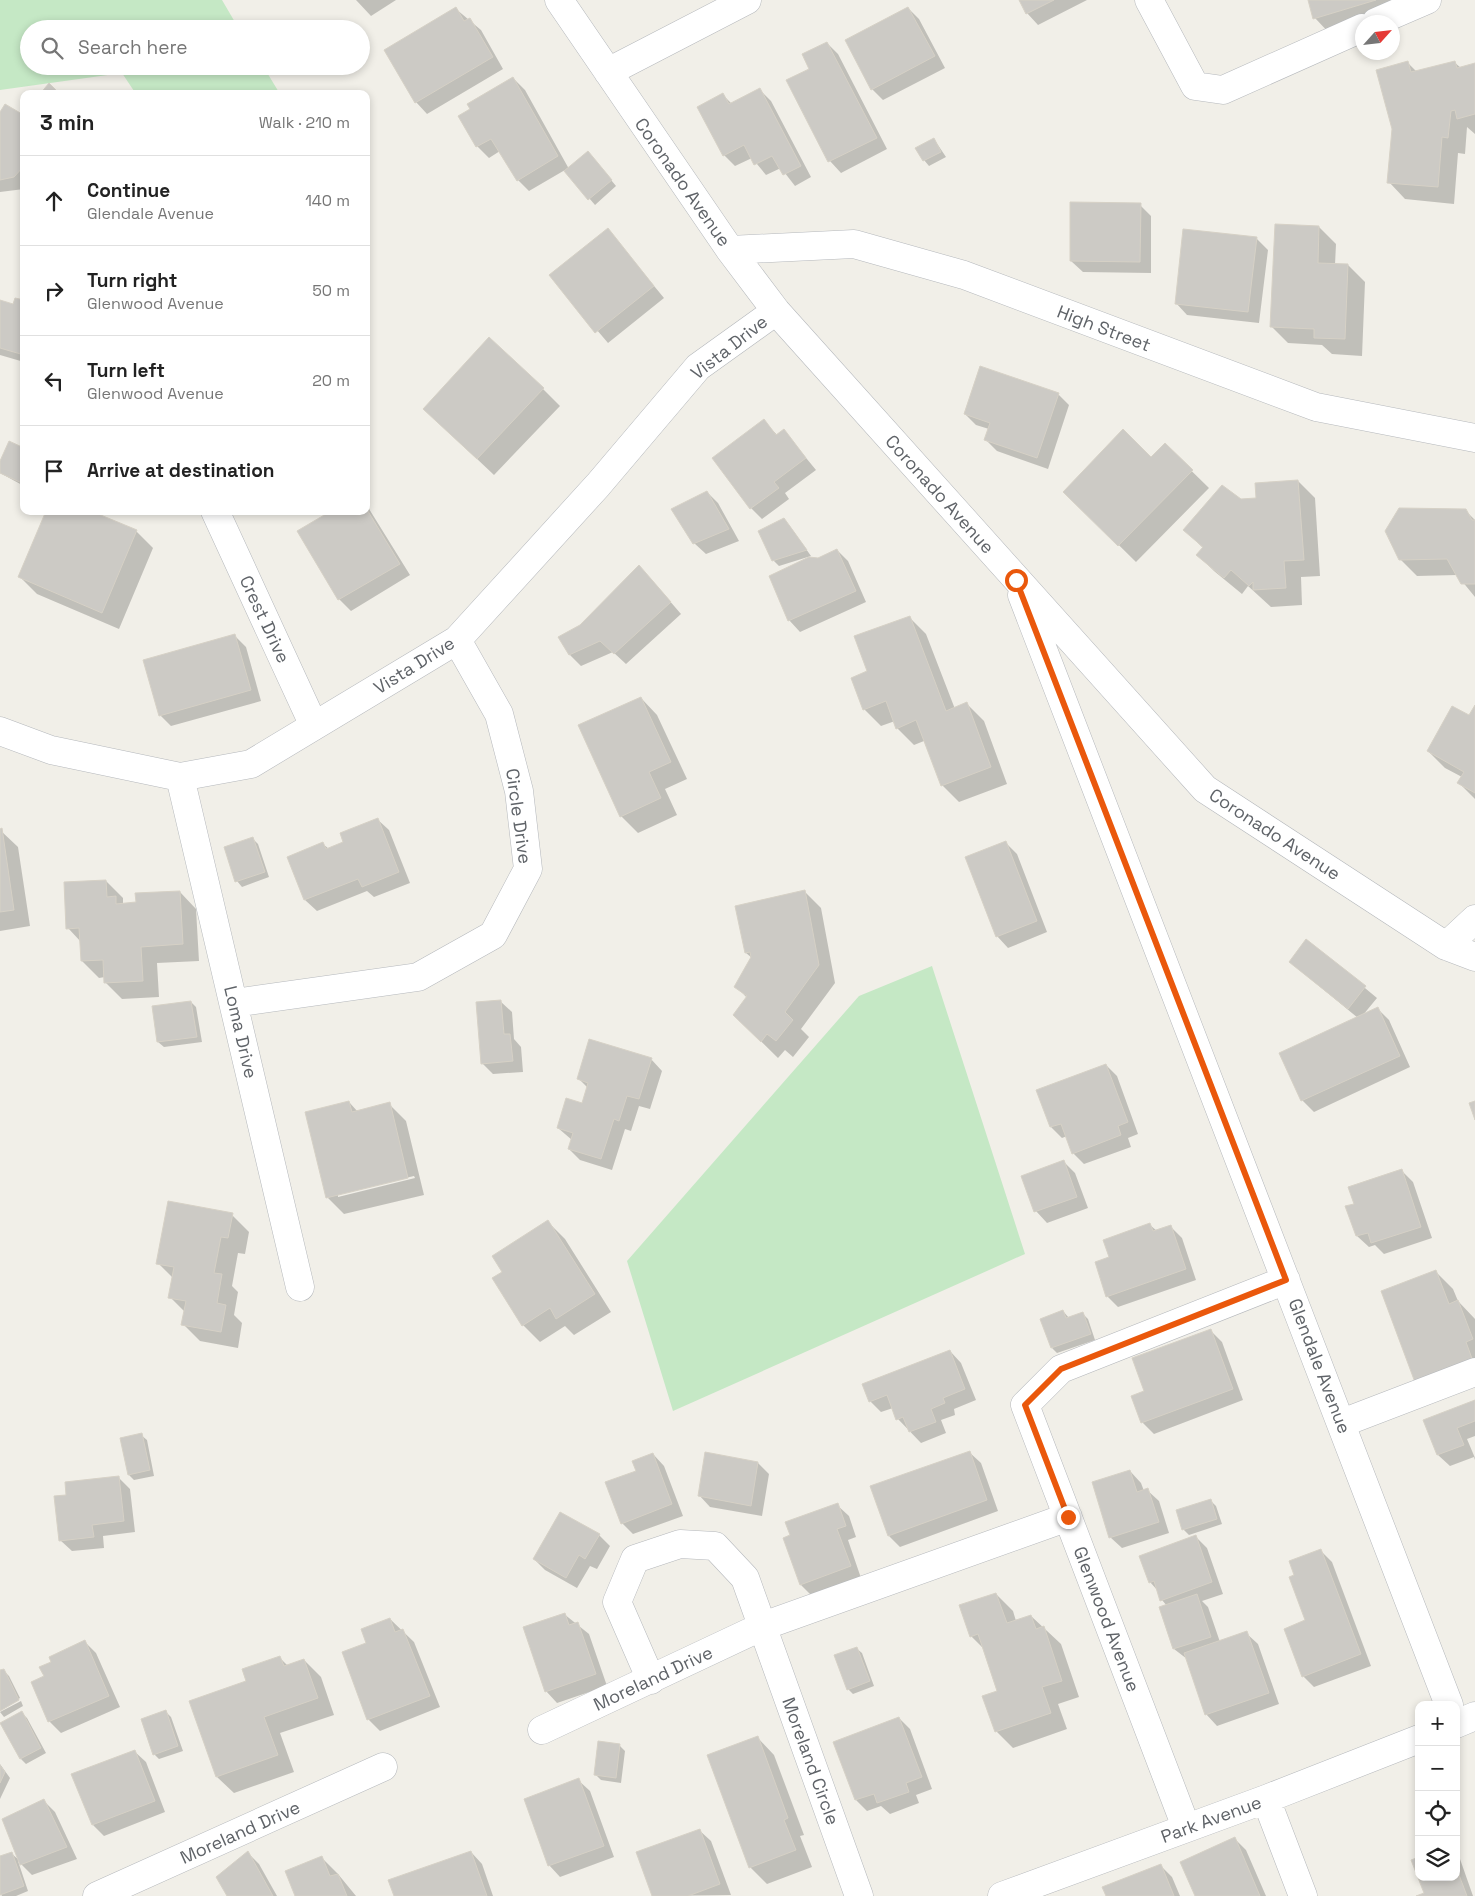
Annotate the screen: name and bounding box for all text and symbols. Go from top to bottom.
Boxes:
north arrow [1355,15,1400,60]
search box [20,20,370,75]
icon: search [38,34,66,62]
text: Search here [78,35,188,60]
text: 3 min [40,109,95,136]
text: Walk · 210 m [259,112,350,133]
street label: Coronado Avenue [630,113,736,251]
text: Continue [87,178,170,203]
icon: ahead [40,187,68,215]
text: 140 m [305,190,350,211]
text: Glendale Avenue [87,203,214,224]
text: Turn right [87,268,177,293]
icon: right [40,277,68,305]
text: 50 m [312,280,350,301]
text: Glenwood Avenue [87,293,224,314]
street label: High Street [1054,300,1154,356]
street label: Vista Drive [686,310,772,384]
text: Turn left [87,358,165,383]
icon: left [40,367,68,395]
text: 20 m [312,370,350,391]
text: Glenwood Avenue [87,383,224,404]
street label: Coronado Avenue [881,430,999,558]
icon: arrive [40,457,68,485]
text: Arrive at destination [87,458,275,483]
route start [1005,569,1028,592]
street label: Crest Drive [235,572,295,666]
street label: Vista Drive [369,631,459,699]
street label: Circle Drive [501,767,537,865]
street label: Coronado Avenue [1205,783,1345,885]
street label: Loma Drive [219,983,263,1081]
street label: Glendale Avenue [1284,1295,1356,1437]
route end [1057,1506,1080,1529]
street label: Glenwood Avenue [1069,1543,1145,1695]
street label: Moreland Drive [590,1640,716,1716]
street label: Moreland Circle [777,1694,845,1828]
map controls [1415,1701,1460,1881]
button: + [1415,1701,1460,1746]
button: − [1415,1746,1460,1791]
street label: Park Avenue [1158,1790,1264,1848]
button: locate [1415,1791,1460,1836]
street label: Moreland Drive [176,1795,304,1869]
button: layers [1415,1836,1460,1881]

